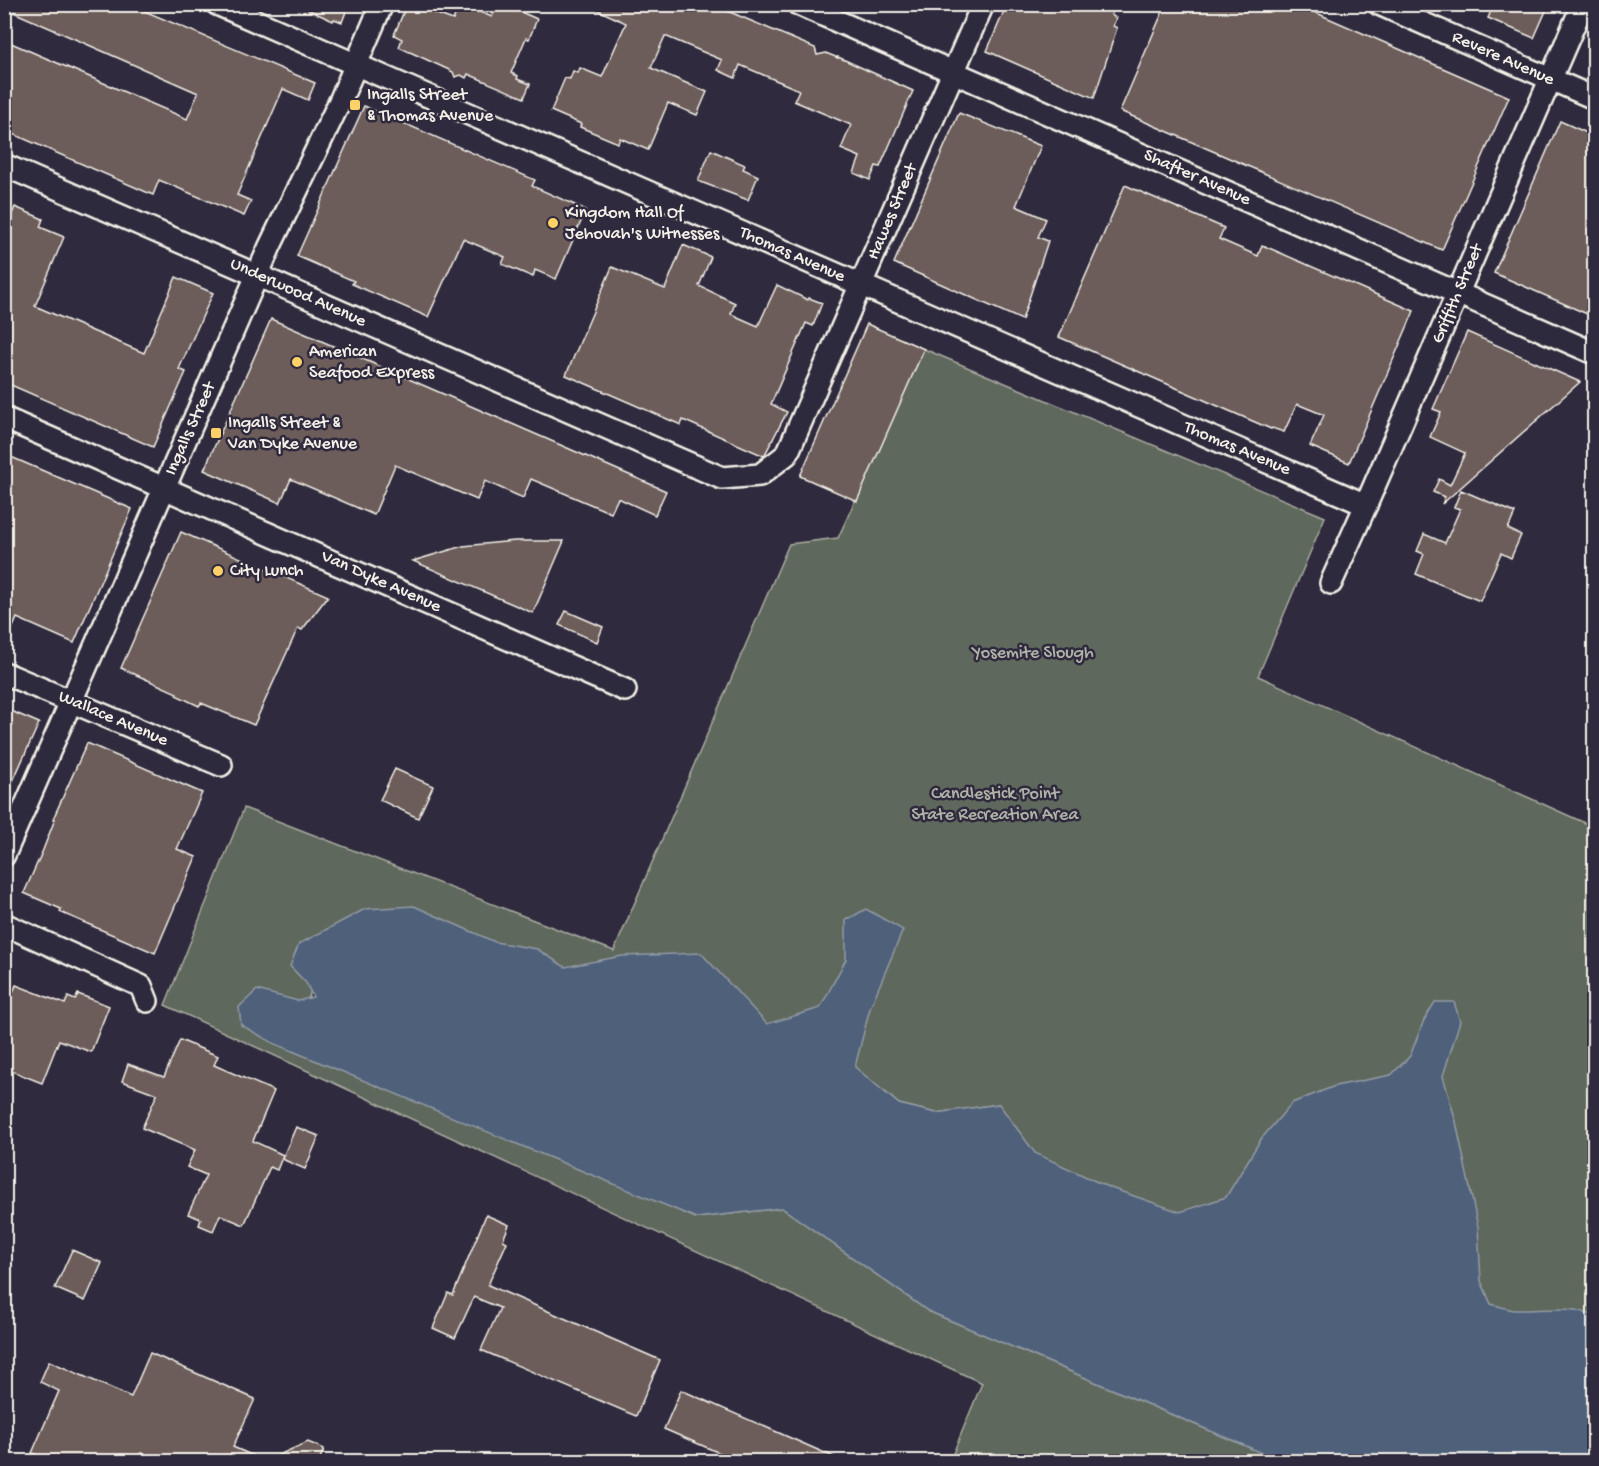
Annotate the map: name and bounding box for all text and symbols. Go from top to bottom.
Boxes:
street label: Revere Avenue [1448,27,1558,91]
place label: Ingalls Street & Thomas Avenue [367,85,494,127]
marker: Ingalls Street & Thomas Avenue [348,98,362,112]
street label: Shafter Avenue [1140,145,1254,211]
street label: Hawes Street [863,159,923,263]
place label: Kingdom Hall Of Jehovah's Witnesses [565,203,721,245]
marker: Kingdom Hall Of Jehovah's Witnesses [546,216,560,230]
street label: Thomas Avenue [735,222,849,288]
street label: Griffith Street [1428,240,1489,347]
street label: Underwood Avenue [227,254,370,333]
place label: American Seafood Express [309,342,435,384]
marker: American Seafood Express [290,355,304,369]
street label: Ingalls Street [161,378,222,479]
place label: Ingalls Street & Van Dyke Avenue [227,413,358,455]
street label: Thomas Avenue [1180,417,1294,481]
marker: Ingalls Street & Van Dyke Avenue [209,426,223,440]
street label: Van Dyke Avenue [317,546,445,618]
place label: City Lunch [230,561,304,582]
marker: City Lunch [211,564,225,578]
park label: Yosemite Slough [970,643,1094,664]
street label: Wallace Avenue [55,686,172,752]
park label: Candlestick Point State Recreation Area [912,784,1079,826]

